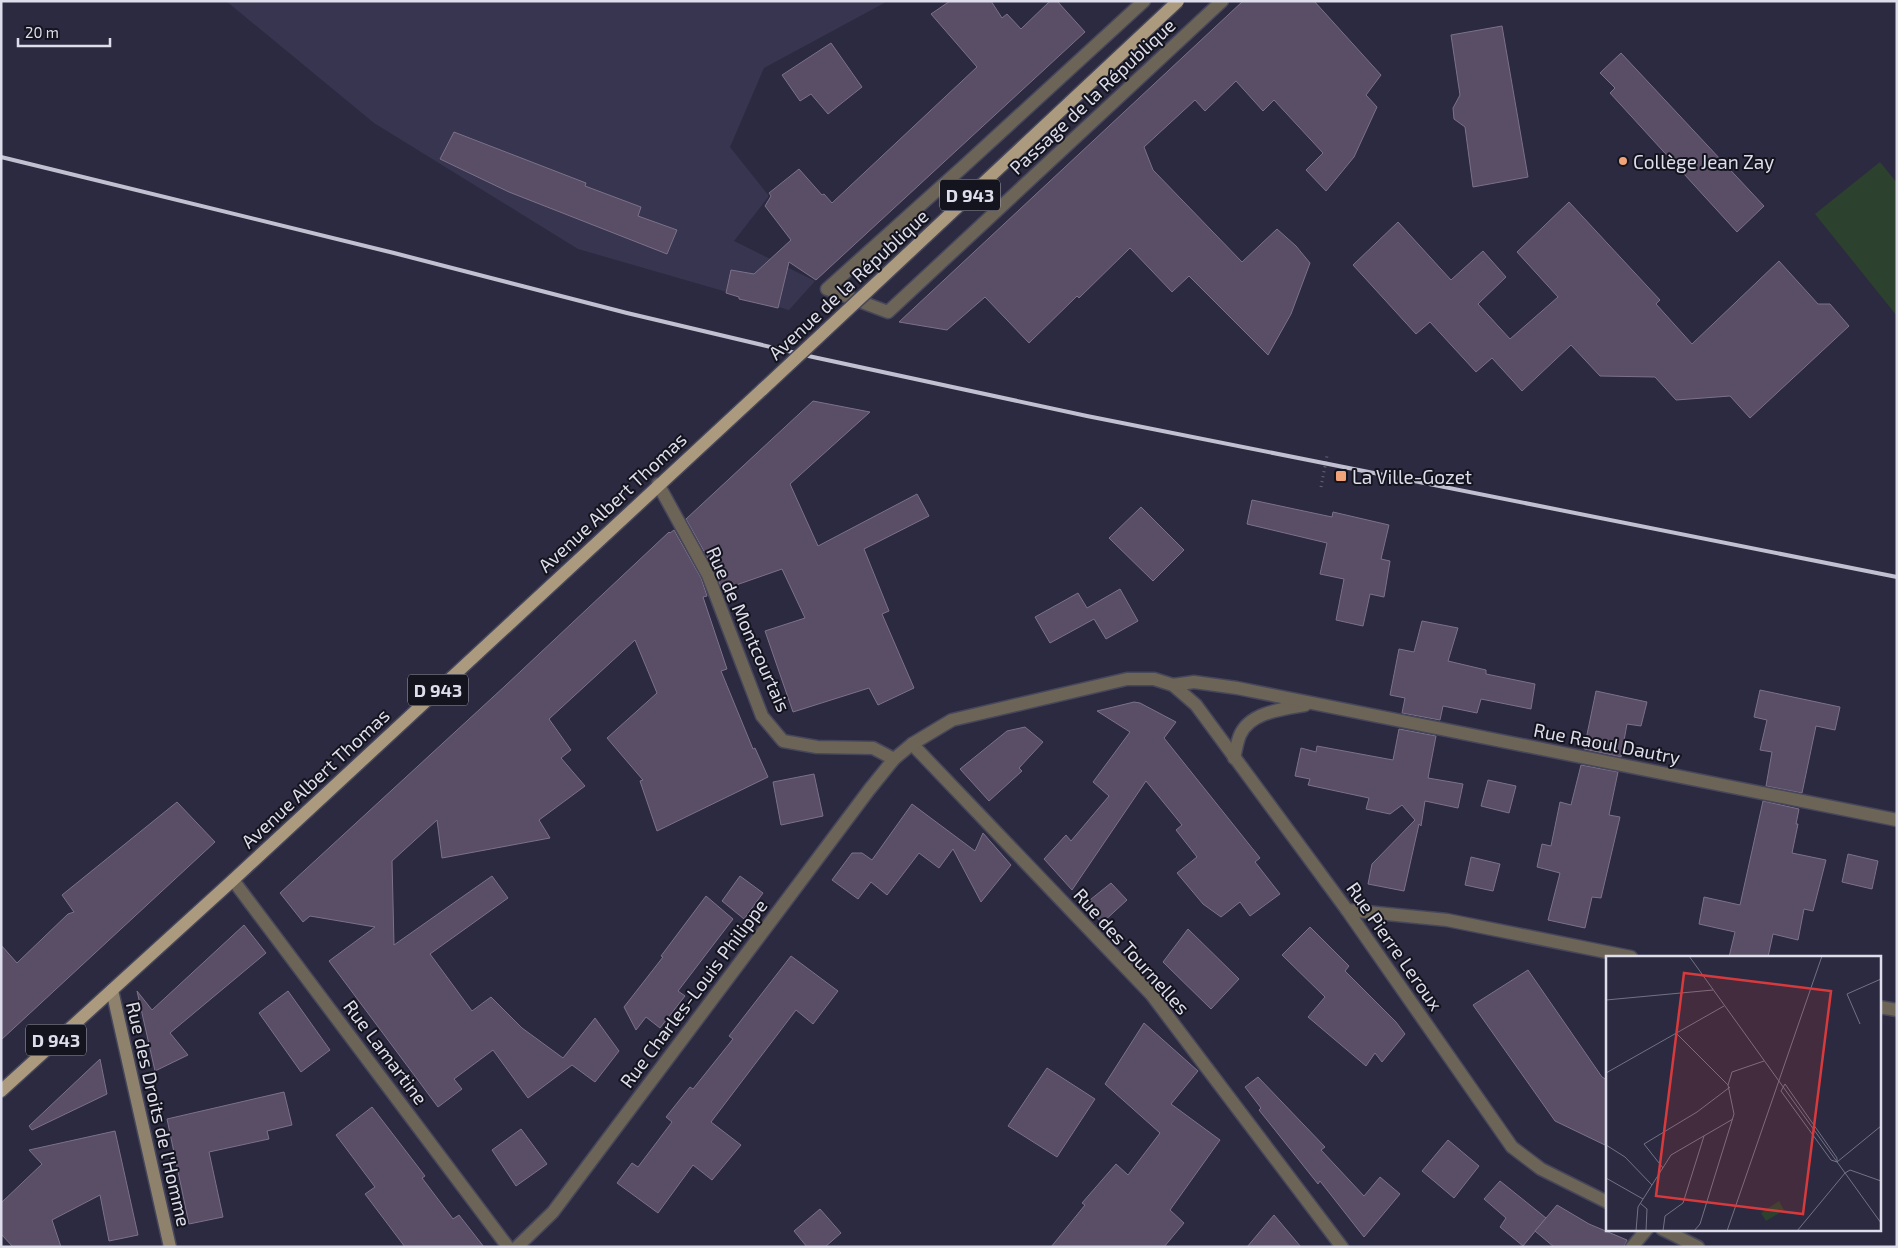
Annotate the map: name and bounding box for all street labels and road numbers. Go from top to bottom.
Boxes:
street label: Passage de la République [1004,13,1180,179]
road number: D 943 [940,180,1000,210]
street label: Avenue de la République [763,204,933,364]
street label: Avenue Albert Thomas [533,427,691,577]
street label: Rue de Montcourtais [702,543,796,715]
road number: D 943 [408,674,468,706]
street label: Avenue Albert Thomas [236,703,394,853]
street label: Rue Raoul Dautry [1532,717,1682,769]
street label: Rue Pierre Leroux [1342,877,1448,1015]
street label: Rue des Tournelles [1069,883,1195,1019]
street label: Rue Charles-Louis Philippe [614,894,772,1092]
street label: Rue Lamartine [339,995,433,1109]
street label: Rue des Droits de l'Homme [122,999,196,1229]
road number: D 943 [26,1024,86,1056]

